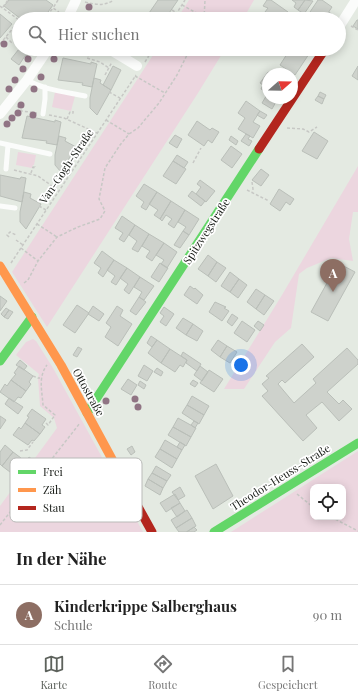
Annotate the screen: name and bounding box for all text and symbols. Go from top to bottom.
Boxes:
search box [12,12,346,56]
icon: search [26,23,48,45]
text: Hier suchen [58,24,140,44]
north arrow [262,68,298,104]
street label: Van-Gogh-Straße [35,125,97,207]
street label: Spitzwegstraße [179,195,233,267]
pin: A [320,259,346,292]
your location [231,355,251,375]
street label: Ottostraße [70,365,109,419]
street label: Theodor-Heuss-Straße [227,440,333,514]
legend [10,458,142,522]
text: Frei [43,464,63,479]
text: Zäh [43,482,62,497]
map controls [310,484,346,520]
button: locate [310,484,346,520]
text: Stau [43,500,65,515]
text: In der Nähe [16,547,107,569]
text: Kinderkrippe Salberghaus [54,596,237,616]
text: A [25,606,33,623]
text: 90 m [313,606,342,623]
text: Schule [54,616,93,633]
tab: Karte [40,653,67,692]
tab: Route [148,653,177,692]
tab: Gespeichert [258,653,318,692]

